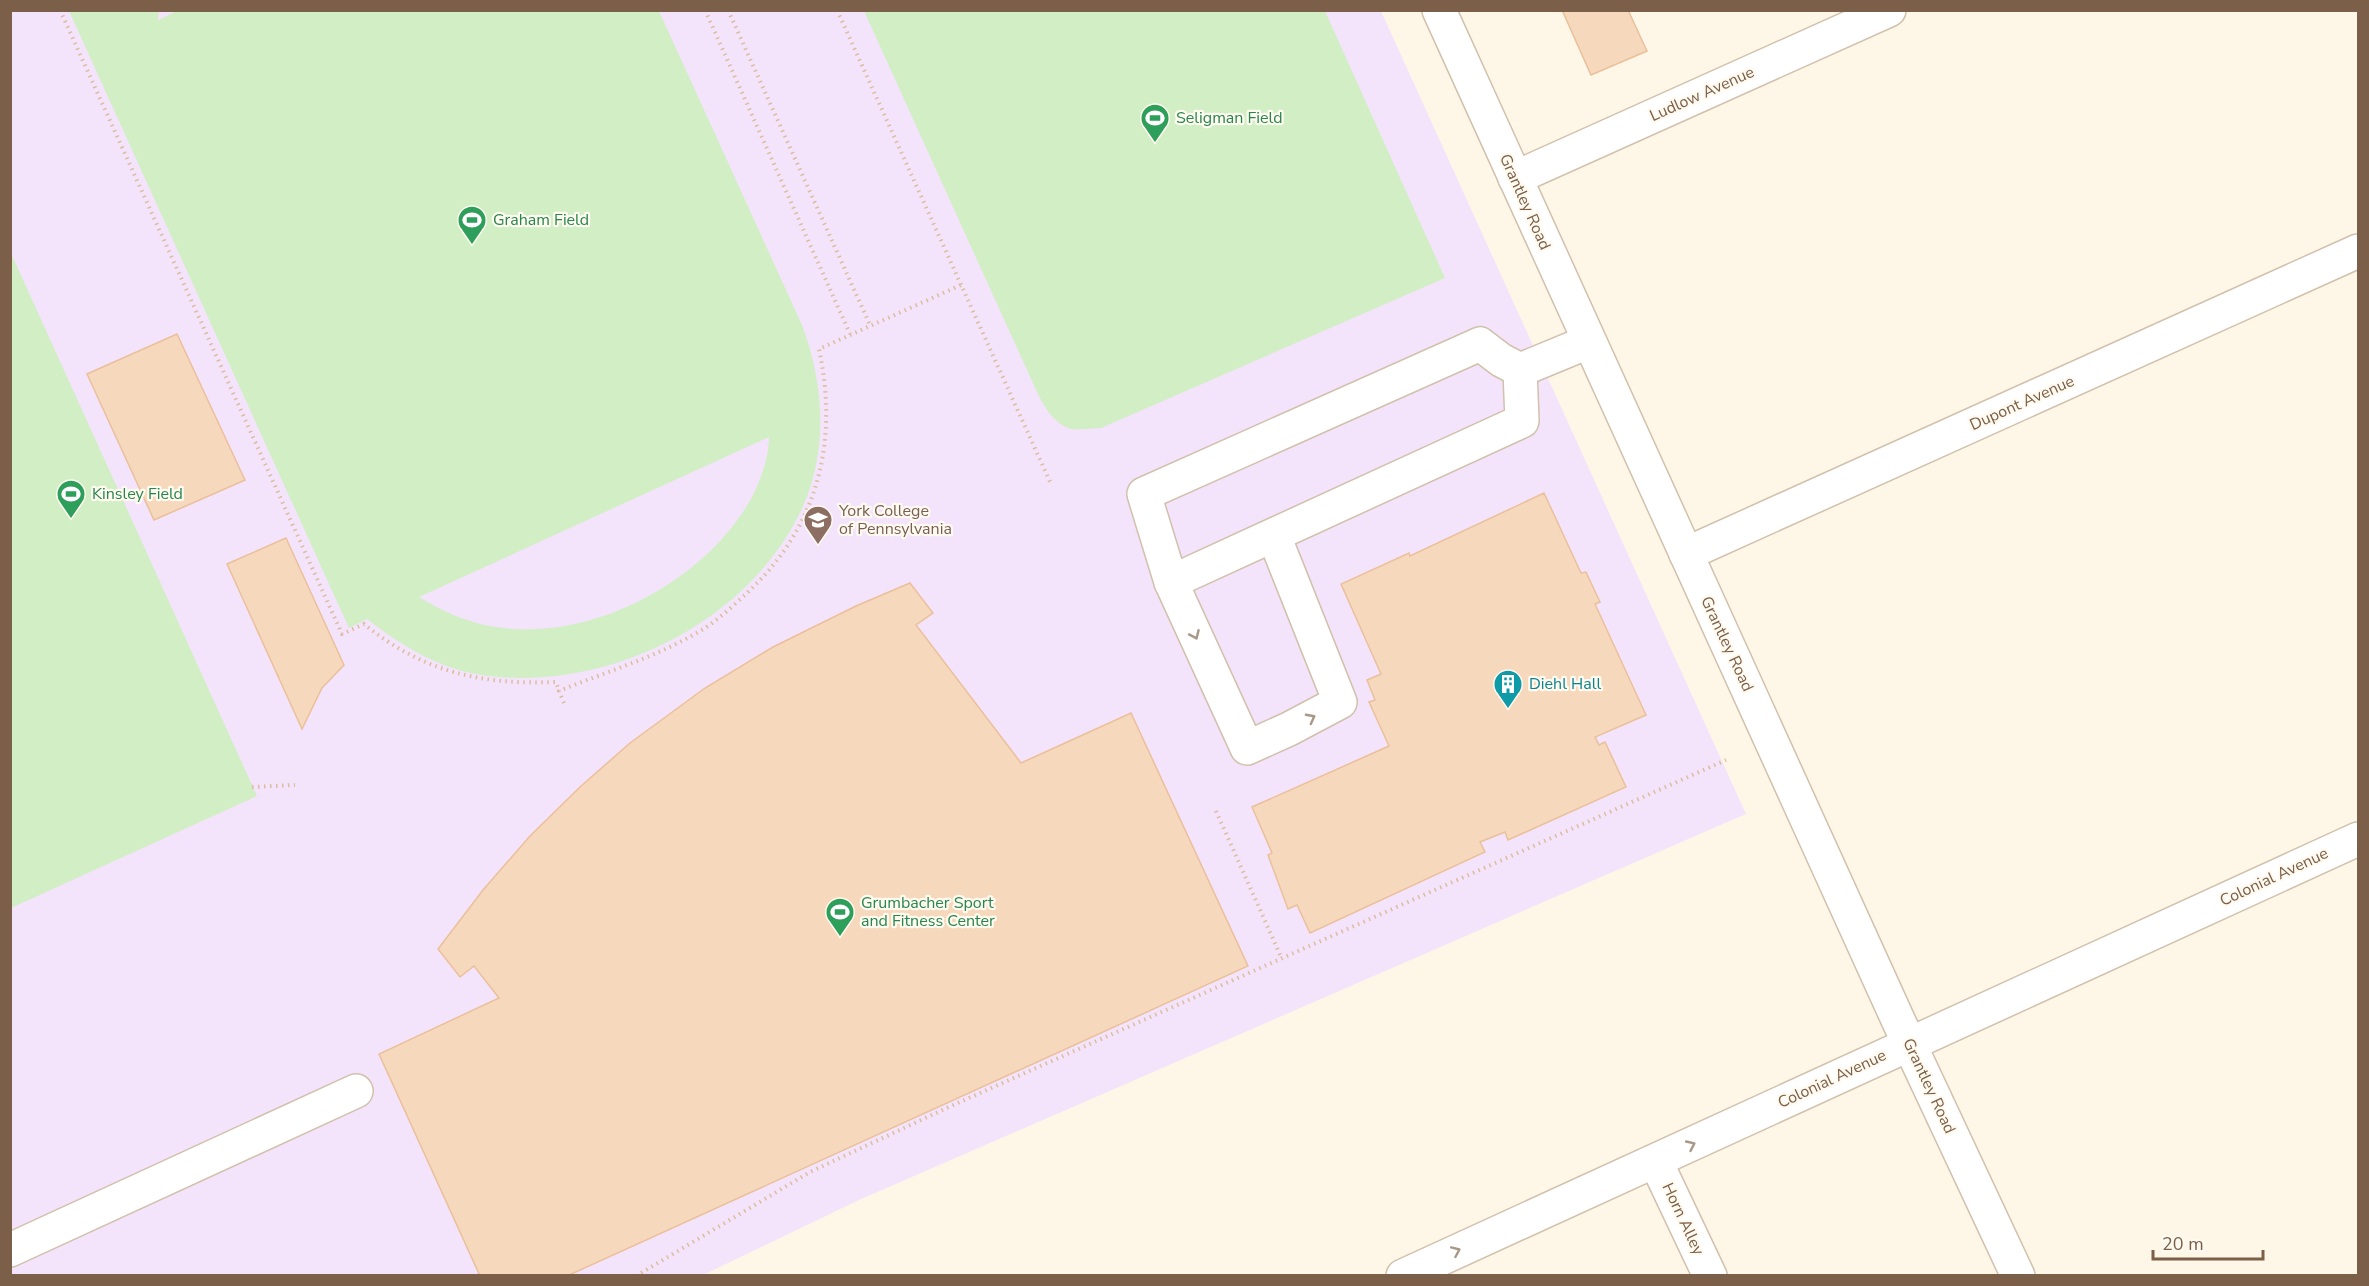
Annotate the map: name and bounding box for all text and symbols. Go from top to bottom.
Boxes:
street label: Ludlow Avenue [1646,61,1758,127]
sports icon: Seligman Field [1139,102,1171,144]
place label: Seligman Field [1176,107,1283,129]
street label: Grantley Road [1494,150,1556,254]
sports icon: Graham Field [456,204,488,246]
place label: Graham Field [493,209,589,231]
street label: Dupont Avenue [1966,370,2078,436]
sports icon: Kinsley Field [55,478,87,520]
place label: Kinsley Field [92,483,183,505]
place label: York College of Pennsylvania [838,500,952,540]
school or university icon: York College of Pennsylvania [802,504,834,546]
street label: Grantley Road [1695,593,1759,695]
one-way arrow [1188,629,1200,640]
building icon: Diehl Hall [1492,668,1524,710]
place label: Diehl Hall [1529,673,1601,695]
one-way arrow [1304,714,1315,725]
street label: Colonial Avenue [2216,842,2332,912]
place label: Grumbacher Sport and Fitness Center [861,892,995,932]
sports icon: Grumbacher Sport and Fitness Center [824,896,856,938]
street label: Grantley Road [1897,1035,1961,1137]
street label: Colonial Avenue [1774,1044,1890,1114]
one-way arrow [1685,1140,1696,1152]
street label: Horn Alley [1657,1179,1710,1260]
scale bar [2153,1223,2262,1261]
text: 20 m [2162,1232,2204,1256]
one-way arrow [1450,1247,1461,1259]

